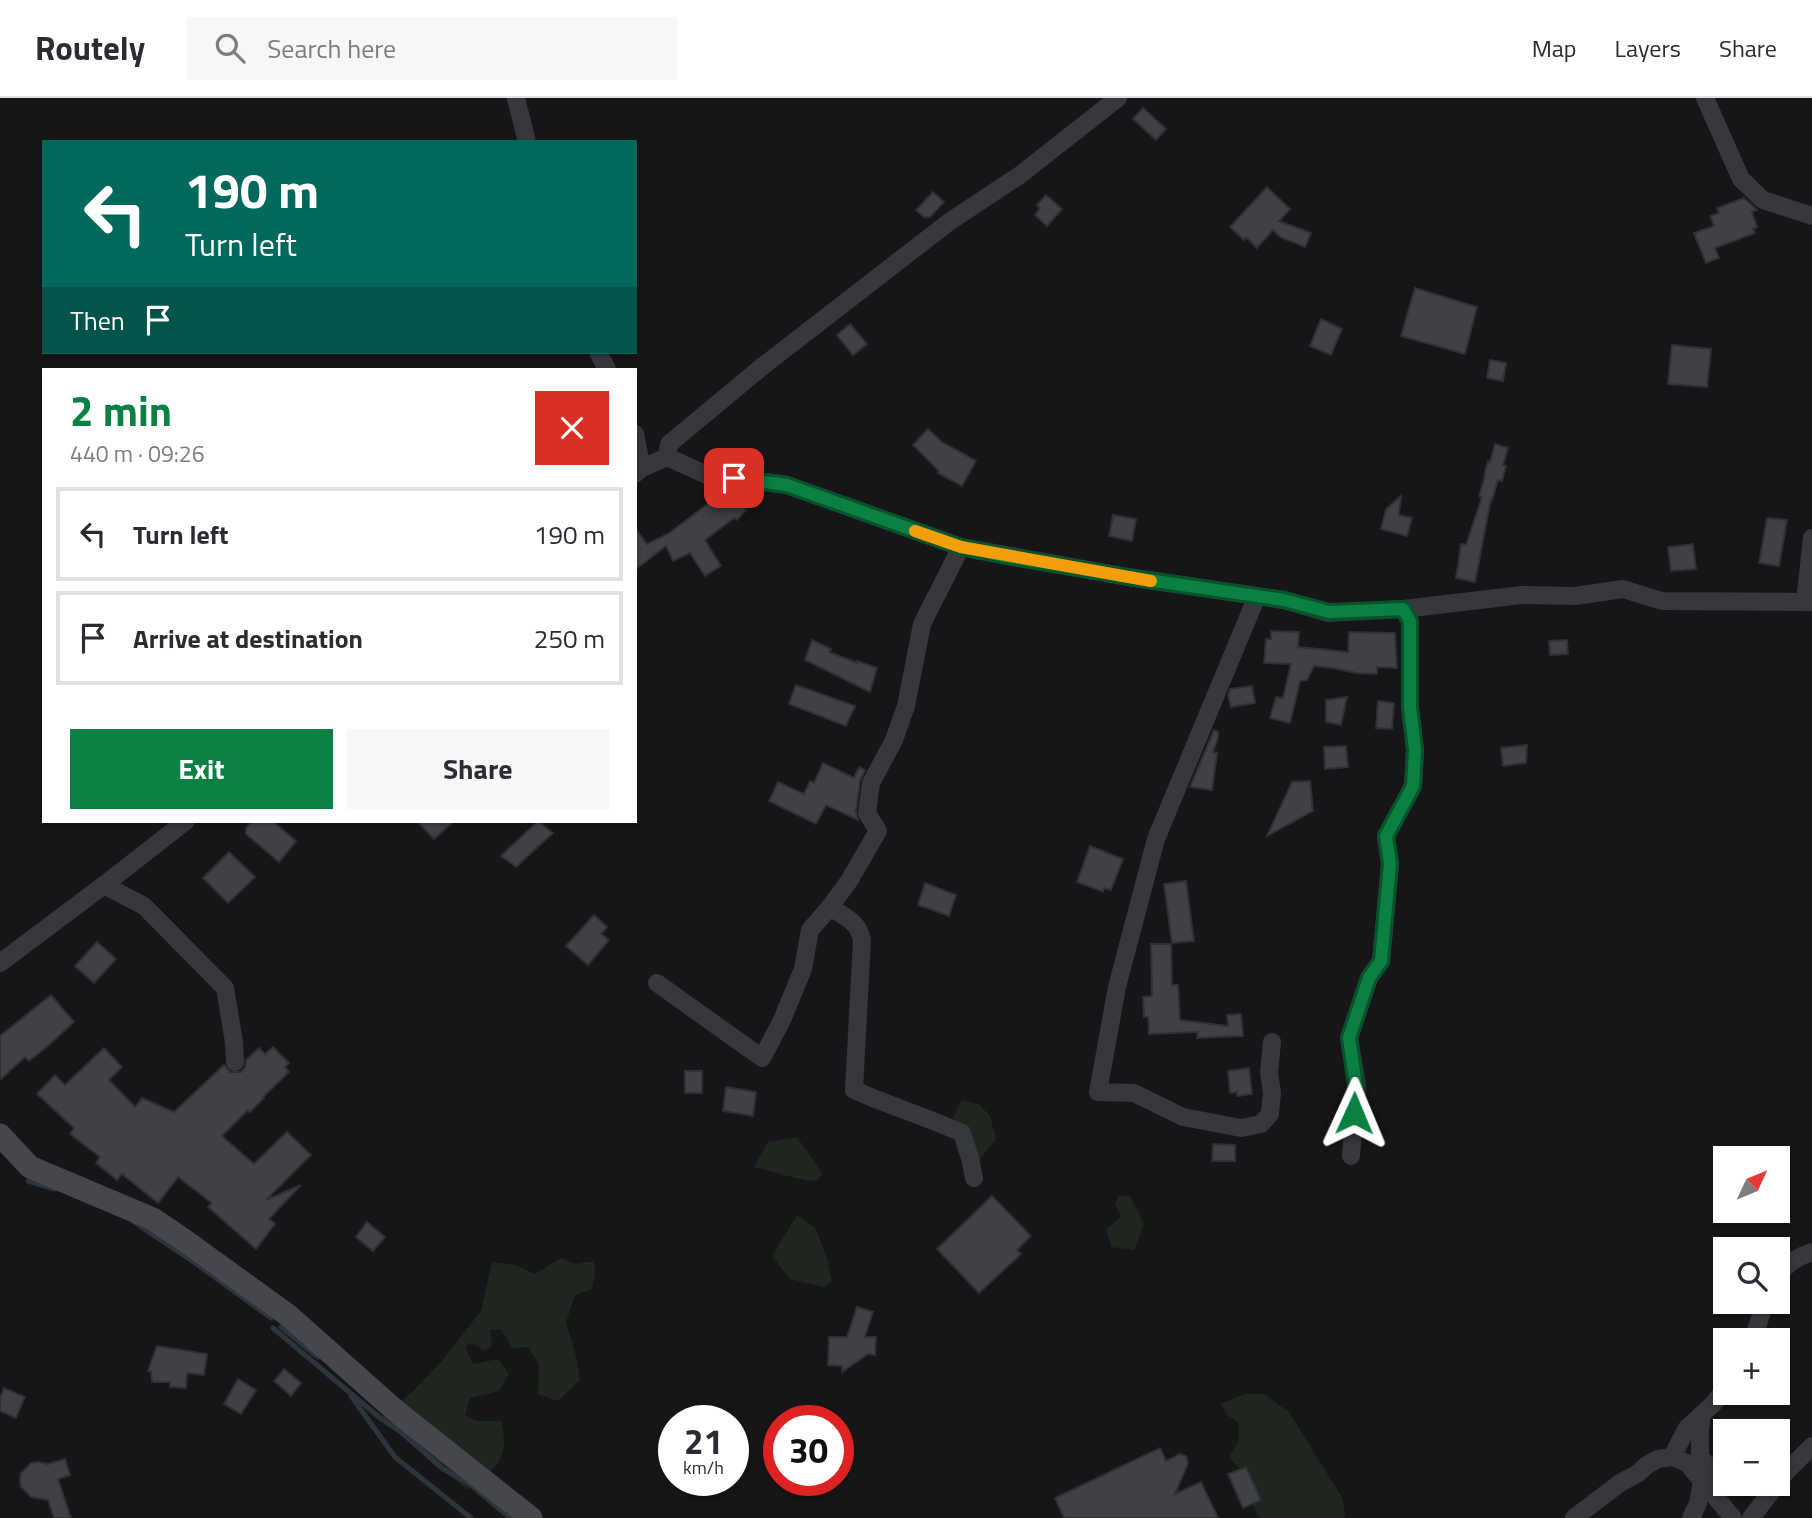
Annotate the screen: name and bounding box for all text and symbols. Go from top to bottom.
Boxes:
search box [187,17,677,80]
text: Routely [35,23,145,73]
icon: search [211,29,249,67]
text: Search here [267,29,396,68]
text: Map [1532,30,1577,66]
text: Layers [1615,30,1681,66]
text: Share [1719,30,1777,66]
text: 190 m [185,152,319,227]
icon: left [70,168,161,259]
text: Turn left [185,220,297,268]
text: Then [70,301,125,340]
icon: arrive [139,301,177,339]
text: 2 min [70,378,172,442]
button: close [535,391,609,465]
text: 440 m · 09:26 [70,436,205,471]
pin [704,448,764,508]
icon: arrive [715,459,753,497]
icon: left [74,515,112,553]
text: Turn left [133,515,228,554]
text: 190 m [534,515,605,554]
icon: arrive [74,619,112,657]
text: Arrive at destination [133,619,363,658]
text: 250 m [534,619,605,658]
button: Exit [70,729,333,809]
button: Share [347,729,609,809]
position arrow [1317,1076,1391,1150]
north arrow [1713,1146,1790,1223]
map controls [1713,1146,1790,1496]
button: search [1713,1237,1790,1314]
button: + [1713,1328,1790,1405]
speed limit sign: 30 [763,1405,854,1496]
text: 21 [684,1414,723,1468]
button: − [1713,1419,1790,1496]
text: km/h [683,1454,724,1481]

